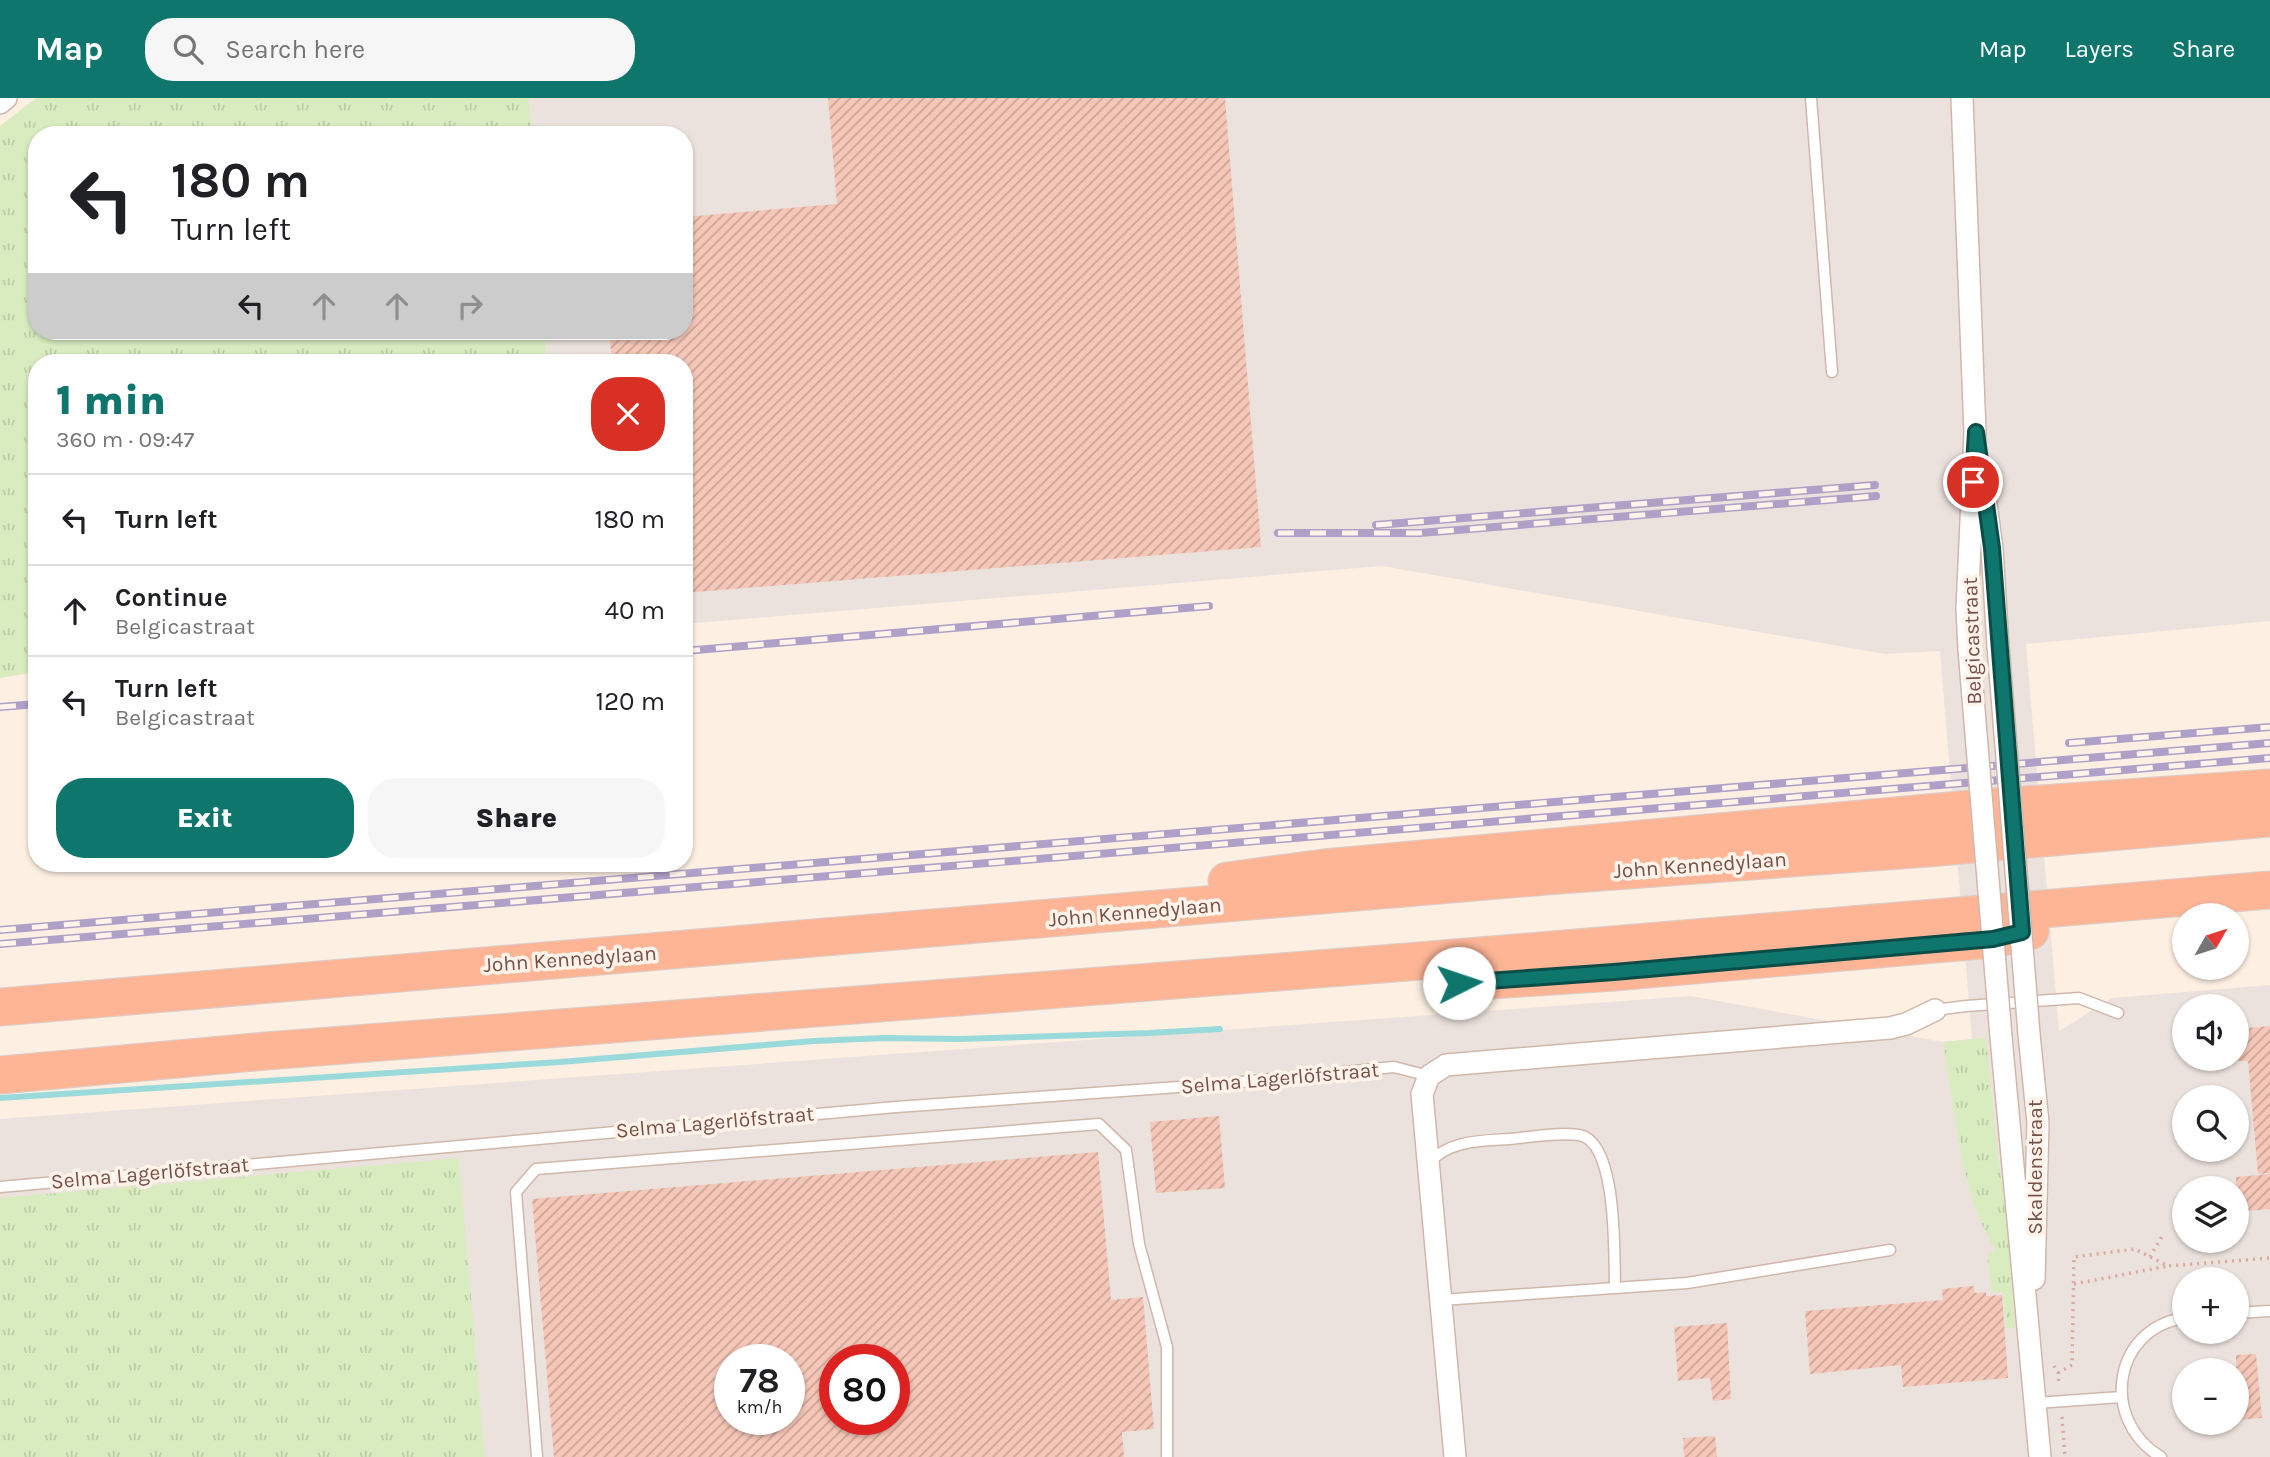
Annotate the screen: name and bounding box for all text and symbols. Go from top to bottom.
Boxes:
search box [145,18,635,81]
text: Map [35,30,103,68]
icon: search [169,30,207,68]
text: Search here [225,34,365,65]
text: Map [1979,35,2027,63]
text: Layers [2065,35,2134,63]
text: Share [2172,35,2235,63]
text: 180 m [171,152,310,209]
icon: left [56,154,147,245]
text: Turn left [171,211,291,248]
icon: left [232,287,270,325]
icon: ahead [305,287,343,325]
icon: ahead [378,287,416,325]
icon: right [451,287,489,325]
text: 1 min [56,375,166,425]
button: close [591,377,665,451]
text: 360 m · 09:47 [56,426,194,453]
pin [1943,452,2003,512]
icon: arrive [1954,463,1992,501]
icon: left [56,501,94,539]
text: Turn left [115,504,217,535]
text: 180 m [595,504,665,535]
street label: Belgicastraat [1958,577,1986,705]
text: Continue [115,582,227,613]
icon: ahead [56,592,94,630]
text: 40 m [605,595,665,626]
text: Belgicastraat [115,613,255,640]
text: Turn left [115,673,217,704]
icon: left [56,683,94,721]
text: 120 m [595,686,665,717]
text: Belgicastraat [115,704,255,731]
button: Exit [56,778,354,858]
button: Share [368,778,665,858]
street label: John Kennedylaan [1612,847,1788,883]
street label: John Kennedylaan [1047,892,1223,932]
north arrow [2172,903,2249,980]
map controls [2172,903,2249,1435]
street label: John Kennedylaan [482,941,658,977]
position arrow [1422,946,1496,1020]
button: sound [2172,994,2249,1071]
street label: Selma Lagerlöfstraat [1180,1057,1380,1099]
button: search [2172,1085,2249,1162]
street label: Skaldenstraat [2023,1099,2047,1235]
street label: Selma Lagerlöfstraat [615,1101,815,1143]
street label: Selma Lagerlöfstraat [50,1152,250,1194]
button: layers [2172,1176,2249,1253]
button: + [2172,1267,2249,1344]
speed limit sign: 80 [819,1344,910,1435]
button: − [2172,1358,2249,1435]
text: 78 [739,1360,780,1401]
text: km/h [737,1396,782,1418]

